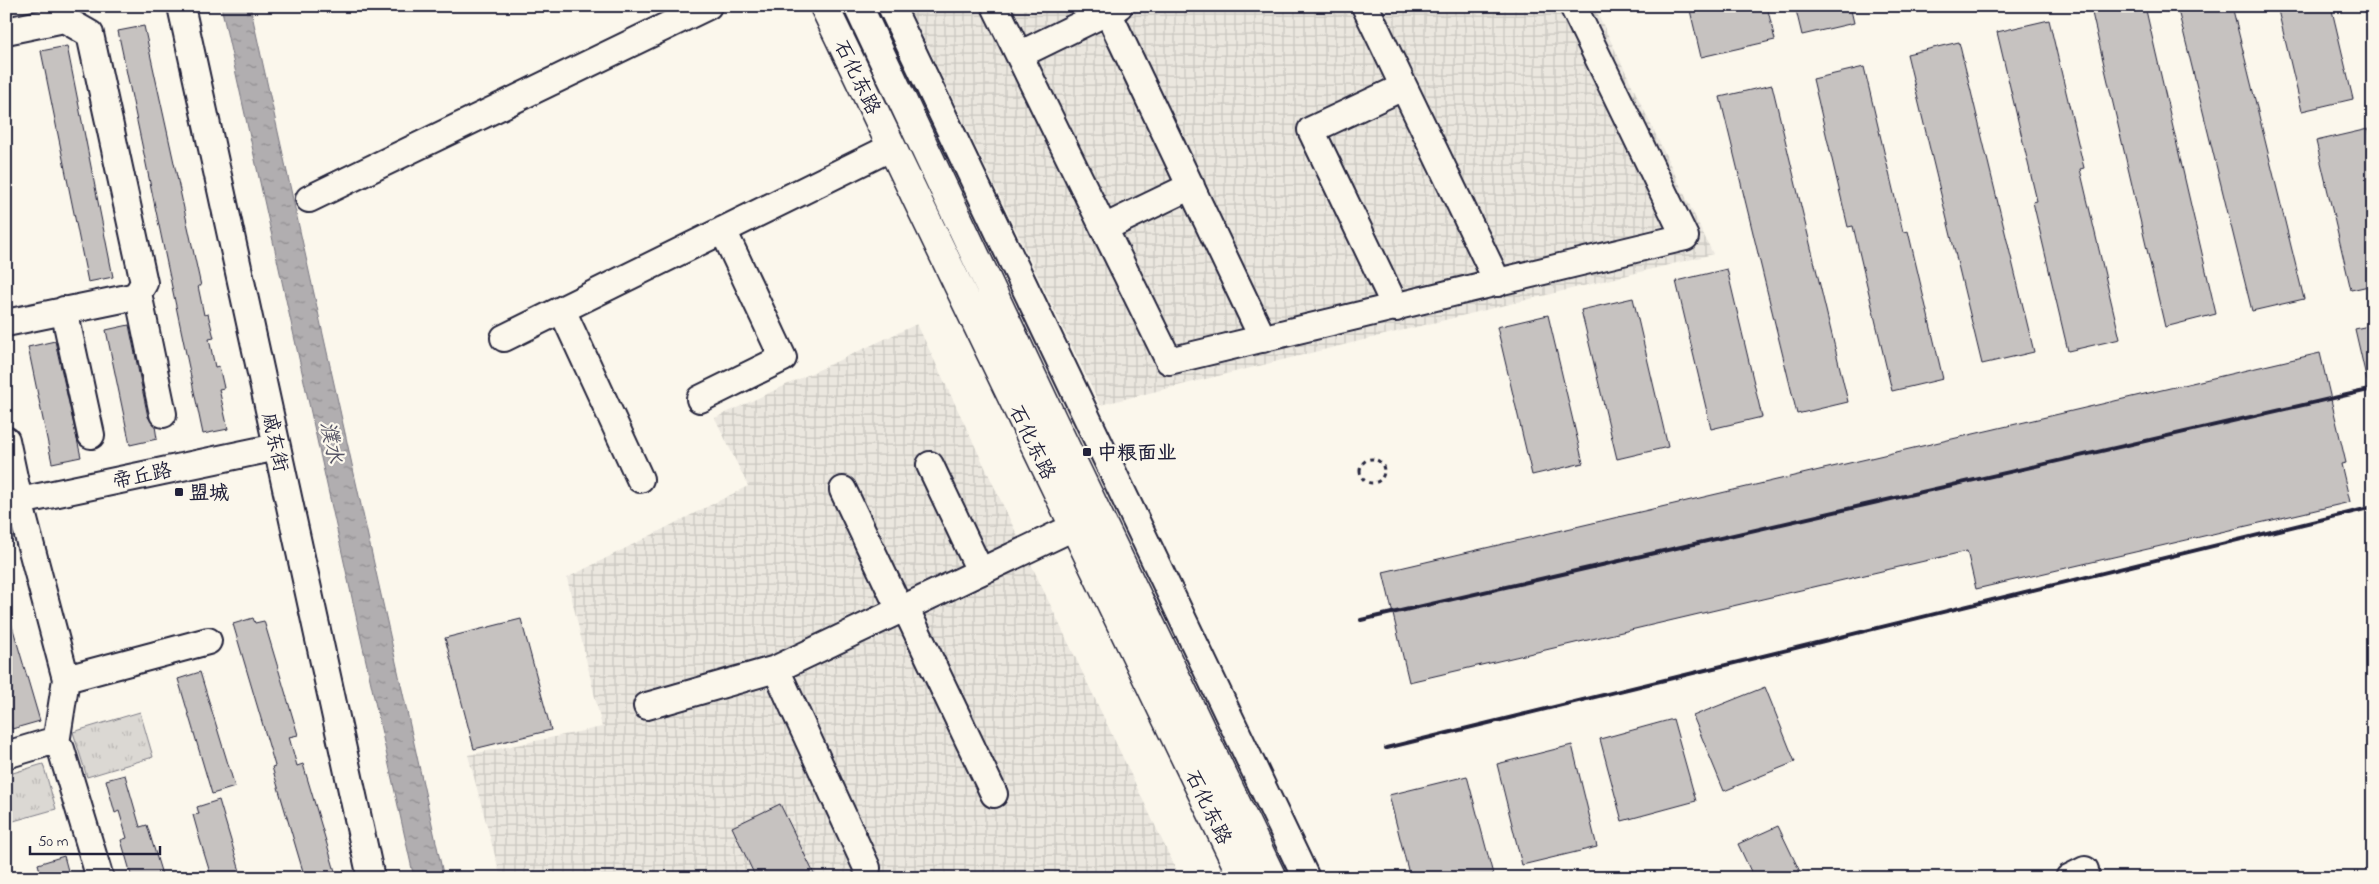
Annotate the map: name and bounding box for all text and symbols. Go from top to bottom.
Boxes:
street label: 石化东路 [825,36,887,121]
street label: 石化东路 [1000,401,1062,486]
street label: 戚东街 [253,410,294,475]
water label: 濮水 [311,419,349,467]
place label: 中粮面业 [1097,440,1177,469]
marker: 中粮面业 [1081,446,1093,458]
street label: 帝丘路 [110,457,176,498]
place label: 盟城 [189,480,229,509]
marker: 盟城 [173,486,185,498]
street label: 石化东路 [1176,766,1238,851]
scale bar [30,824,160,856]
text: 50 m [38,831,69,853]

